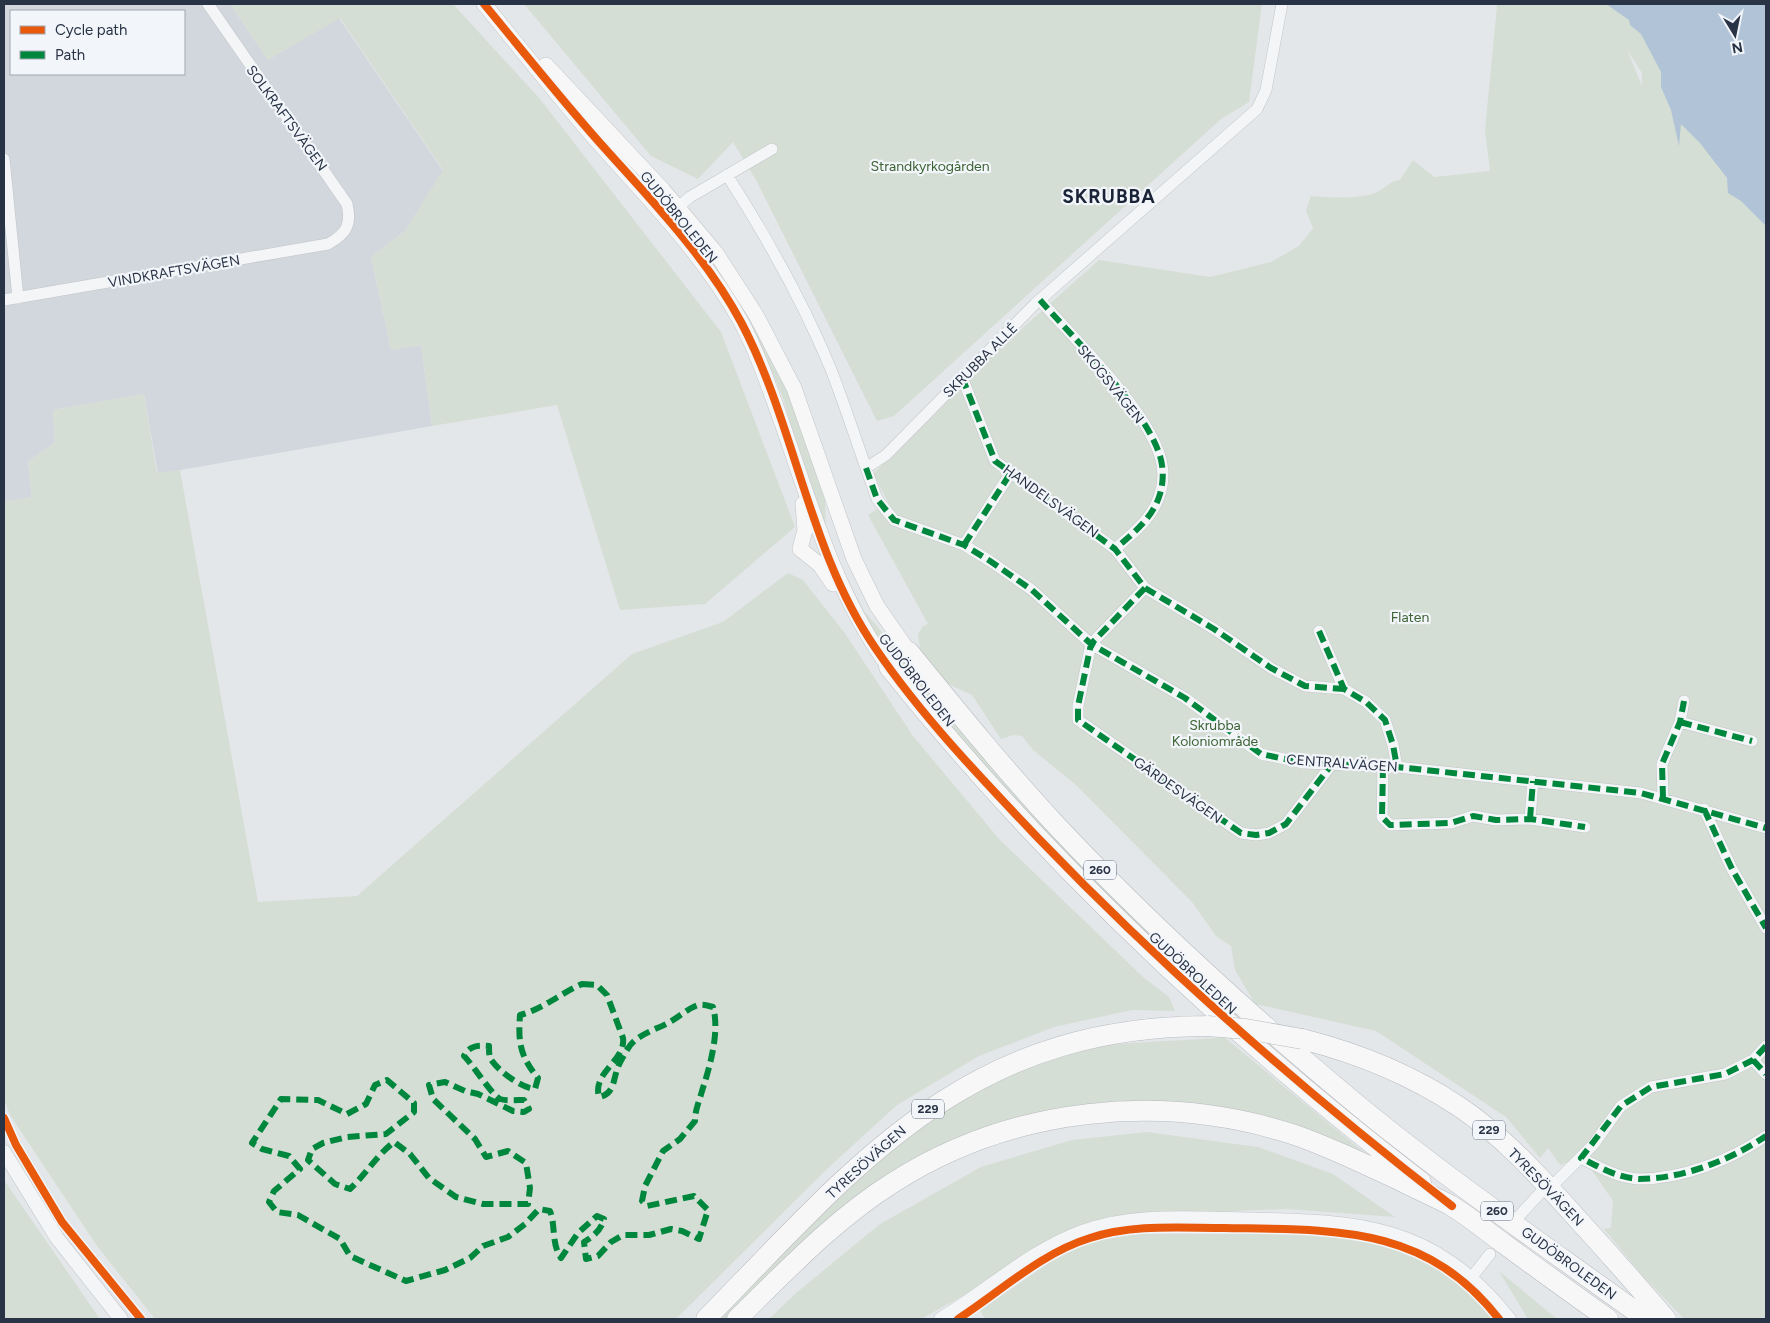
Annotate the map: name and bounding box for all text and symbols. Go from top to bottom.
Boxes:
legend [10,10,185,75]
north arrow [1710,10,1760,60]
text: Cycle path [55,21,127,39]
text: N [1730,38,1744,57]
text: Path [55,46,85,64]
street label: SOLKRAFTSVÄGEN [243,62,331,174]
park label: Strandkyrkogården [870,158,990,175]
street label: GUDÖBROLEDEN [636,168,721,267]
district label: SKRUBBA [1062,185,1156,208]
street label: VINDKRAFTSVÄGEN [107,252,241,291]
street label: SKRUBBA ALLÉ [940,320,1021,401]
street label: SKOGSVÄGEN [1074,342,1147,427]
street label: HANDELSVÄGEN [1000,461,1102,542]
park label: Flaten [1391,609,1429,626]
street label: GUDÖBROLEDEN [875,630,958,730]
park label: Skrubba Koloniområde [1172,717,1259,750]
street label: CENTRALVÄGEN [1286,751,1398,776]
street label: GÄRDESVÄGEN [1130,754,1225,827]
road number: 260 [1084,860,1116,880]
street label: GUDÖBROLEDEN [1145,928,1240,1018]
road number: 229 [912,1100,944,1118]
road number: 229 [1473,1120,1505,1140]
street label: TYRESÖVÄGEN [823,1122,910,1203]
street label: TYRESÖVÄGEN [1504,1145,1587,1230]
road number: 260 [1481,1202,1513,1220]
street label: GUDÖBROLEDEN [1518,1223,1620,1304]

